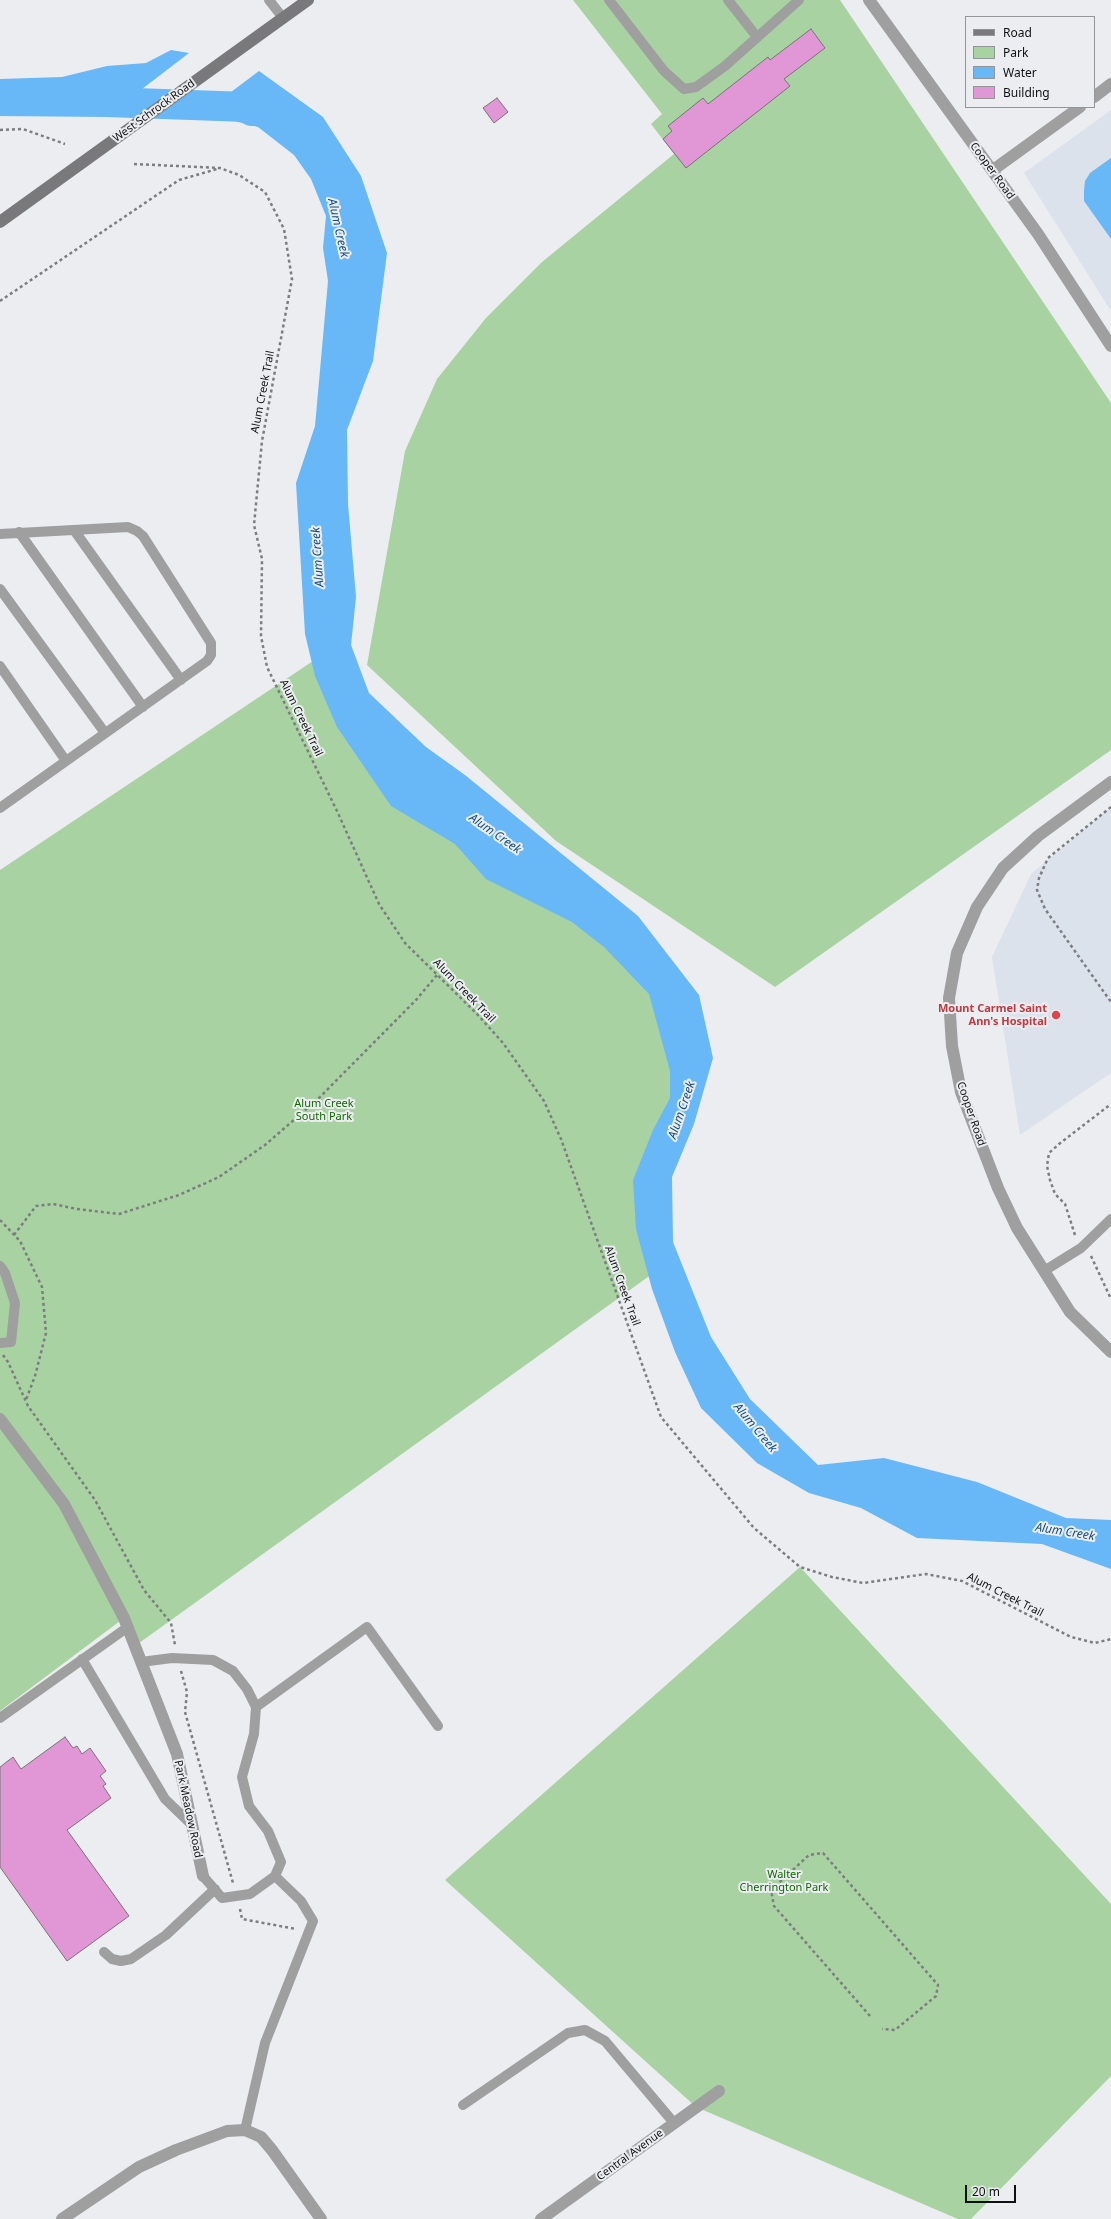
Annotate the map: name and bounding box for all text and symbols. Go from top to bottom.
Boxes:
legend [965,16,1095,108]
text: Road [1003,24,1032,41]
text: Park [1003,44,1028,61]
text: Water [1003,64,1037,81]
street label: West Schrock Road [111,77,197,145]
text: Building [1003,84,1050,101]
street label: Cooper Road [967,140,1017,202]
water label: Alum Creek [324,197,352,259]
street label: Alum Creek Trail [249,350,277,434]
water label: Alum Creek [309,527,327,587]
street label: Alum Creek Trail [277,677,325,759]
water label: Alum Creek [466,811,524,857]
street label: Alum Creek Trail [430,956,498,1026]
place label: Mount Carmel Saint Ann's Hospital [938,1002,1047,1028]
marker: Mount Carmel Saint Ann's Hospital [1050,1009,1062,1021]
water label: Alum Creek [665,1079,699,1141]
street label: Cooper Road [954,1080,988,1148]
park label: Alum Creek South Park [294,1097,354,1123]
street label: Alum Creek Trail [601,1244,643,1328]
water label: Alum Creek [730,1400,780,1456]
water label: Alum Creek [1034,1520,1096,1544]
street label: Alum Creek Trail [965,1570,1045,1620]
street label: Park Meadow Road [171,1759,205,1859]
park label: Walter Cherrington Park [740,1868,828,1894]
street label: Central Avenue [594,2127,666,2183]
scale bar [967,2177,1018,2203]
text: 20 m [972,2183,1000,2200]

